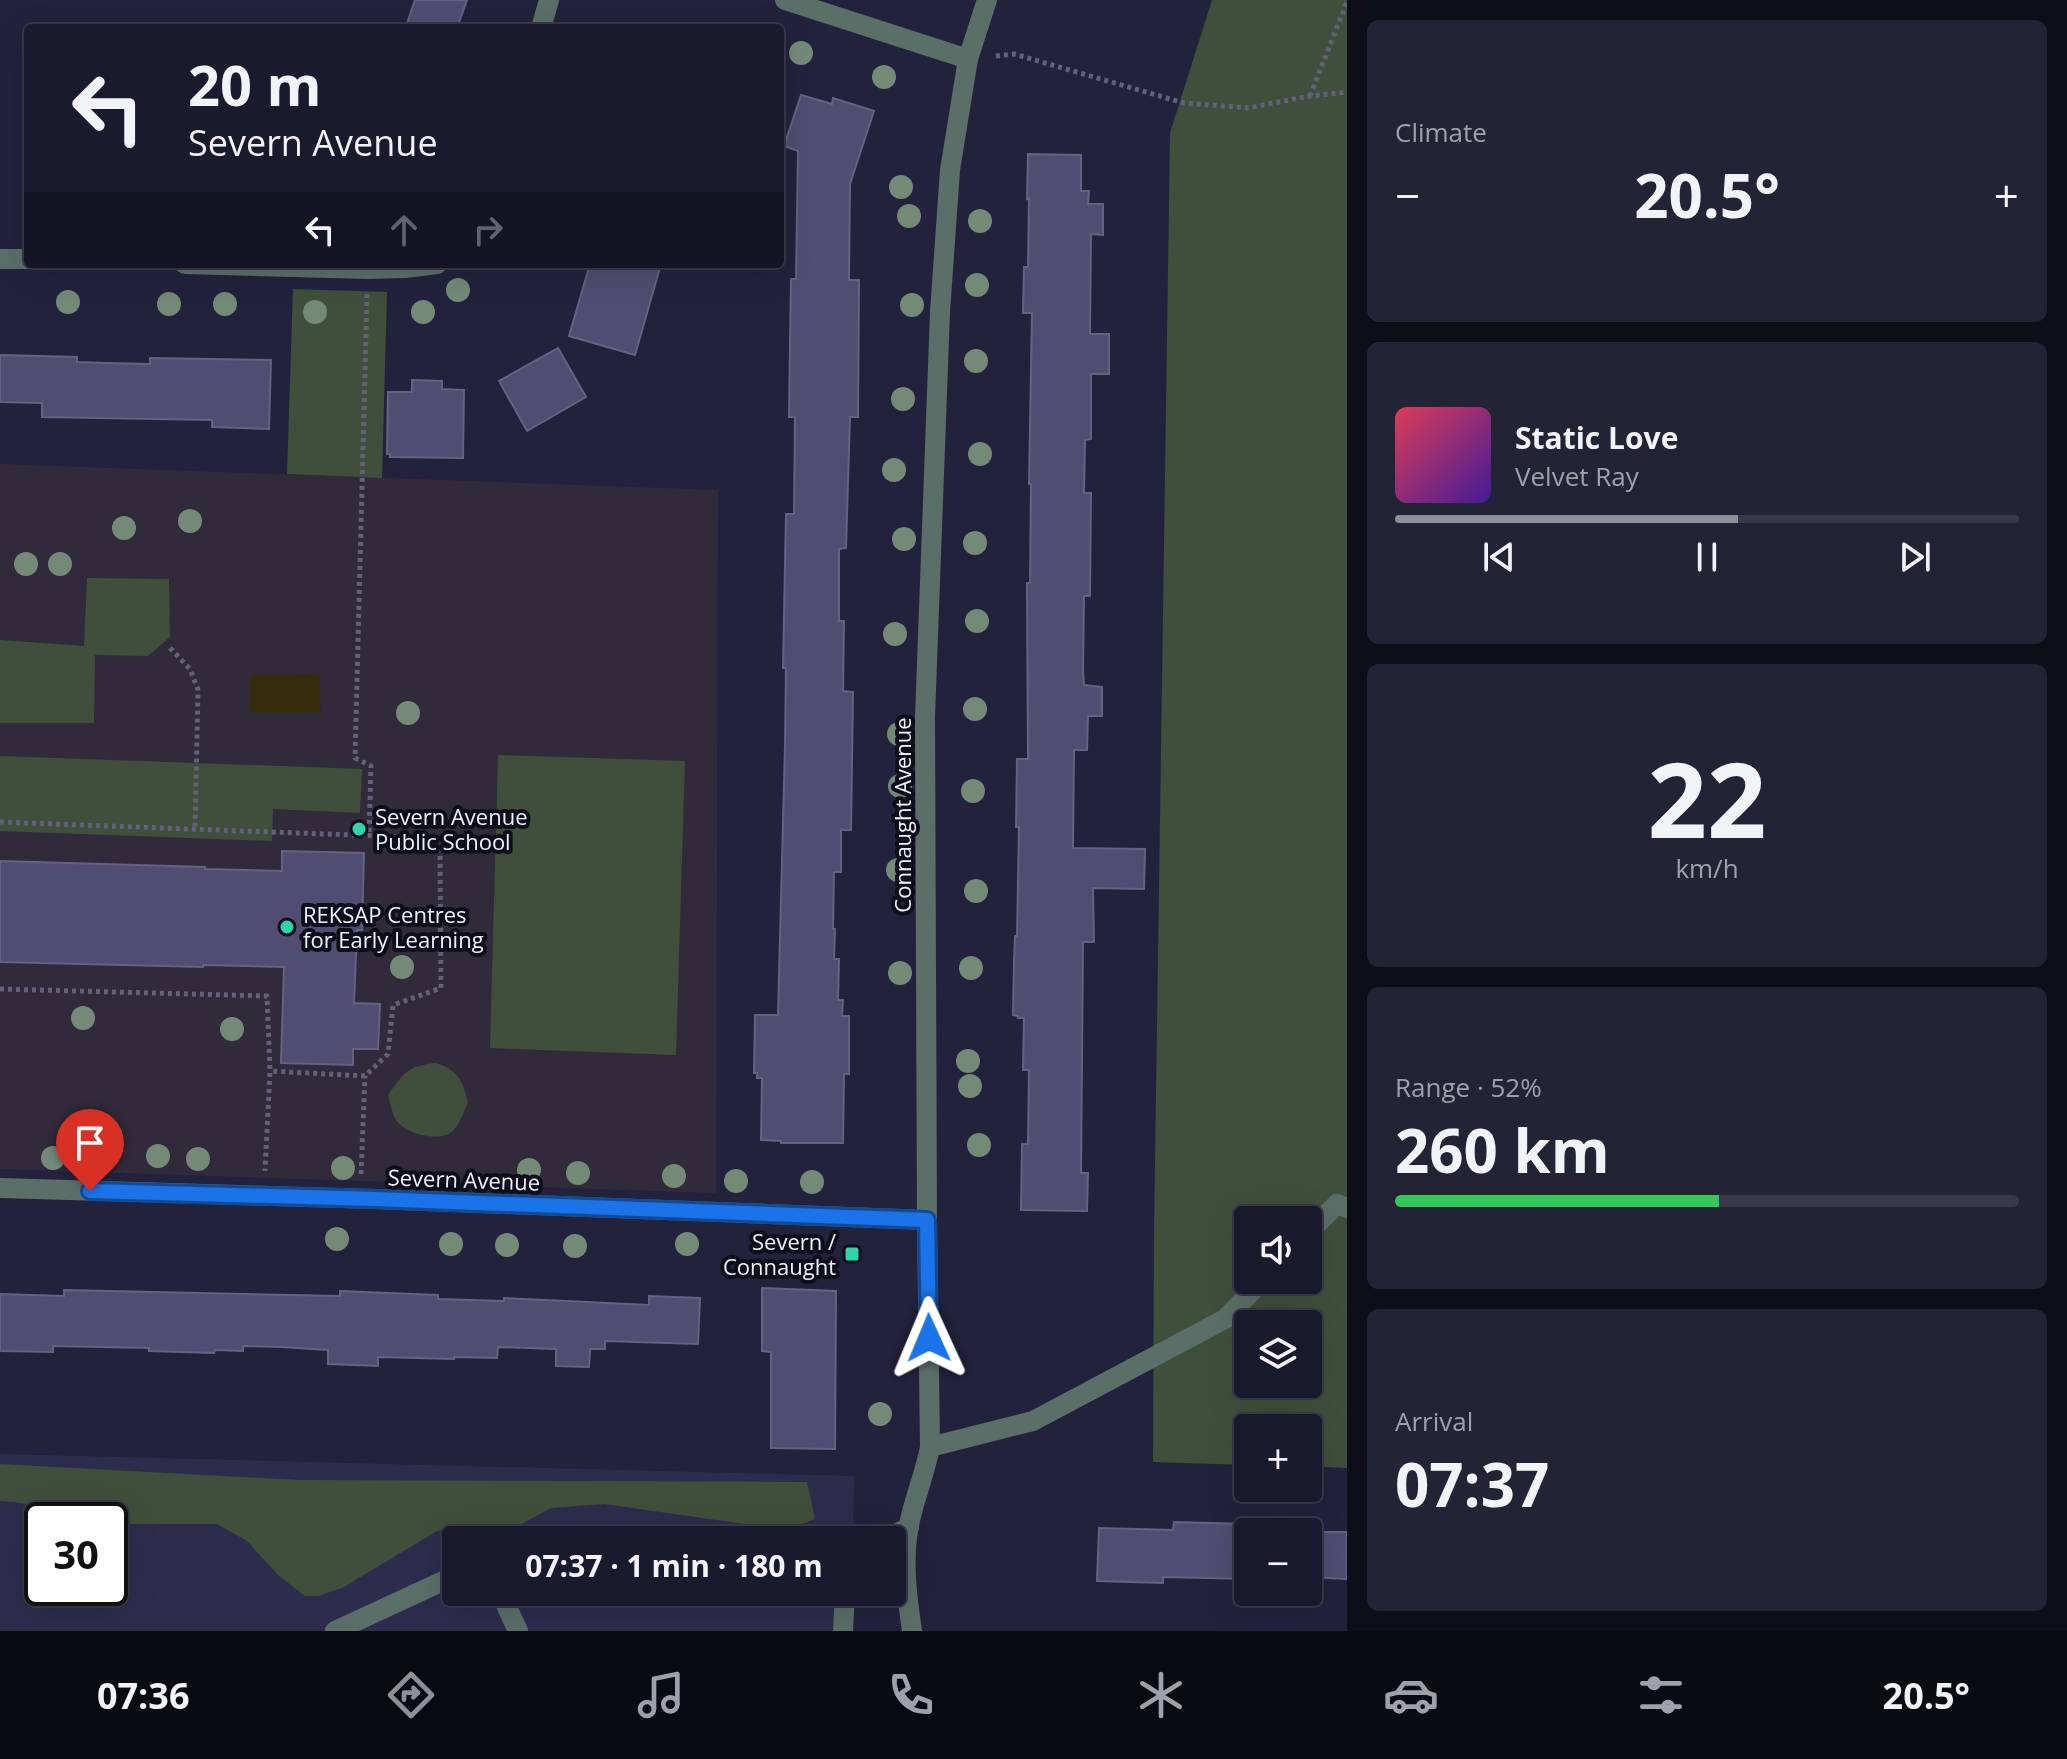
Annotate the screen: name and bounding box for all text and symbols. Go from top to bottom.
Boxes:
text: 20 m [188,46,322,122]
icon: left [56,56,160,160]
text: Climate [1395,114,1487,150]
text: Severn Avenue [188,118,438,167]
text: 20.5° [1634,154,1780,236]
text: − [1395,165,1420,225]
text: + [1994,165,2019,225]
icon: left [298,208,342,252]
icon: ahead [382,208,426,252]
icon: right [466,208,510,252]
text: Static Love [1515,417,1678,458]
text: Velvet Ray [1515,458,1639,494]
icon: previous [1477,535,1521,579]
icon: pause [1685,535,1729,579]
icon: next [1893,535,1937,579]
street label: Connaught Avenue [887,717,917,913]
text: 22 [1648,727,1766,868]
place label: Severn Avenue Public School [375,801,528,856]
marker: Severn Avenue Public School [350,820,368,838]
text: km/h [1675,850,1739,886]
place label: REKSAP Centres for Early Learning [303,899,484,954]
marker: REKSAP Centres for Early Learning [278,918,296,936]
text: Range · 52% [1395,1069,1542,1105]
pin [56,1109,124,1191]
text: 260 km [1395,1109,1610,1191]
icon: arrive [68,1121,112,1165]
street label: Severn Avenue [387,1161,541,1197]
map controls [1234,1206,1322,1606]
button: sound [1234,1206,1322,1294]
place label: Severn / Connaught [723,1226,836,1281]
marker: Severn / Connaught [843,1245,861,1263]
position arrow [887,1296,971,1380]
button: layers [1234,1310,1322,1398]
text: Arrival [1395,1403,1473,1439]
button: + [1234,1414,1322,1502]
text: 07:37 [1395,1443,1549,1525]
speed limit sign: 30 [24,1502,128,1606]
button: − [1234,1518,1322,1606]
text: 07:37 · 1 min · 180 m [525,1545,823,1586]
icon: directions [383,1667,439,1723]
icon: music [633,1667,689,1723]
icon: phone [883,1667,939,1723]
icon: climate [1133,1667,1189,1723]
icon: car [1383,1667,1439,1723]
icon: filters [1633,1667,1689,1723]
text: 07:36 [97,1671,190,1720]
text: 20.5° [1883,1671,1970,1720]

